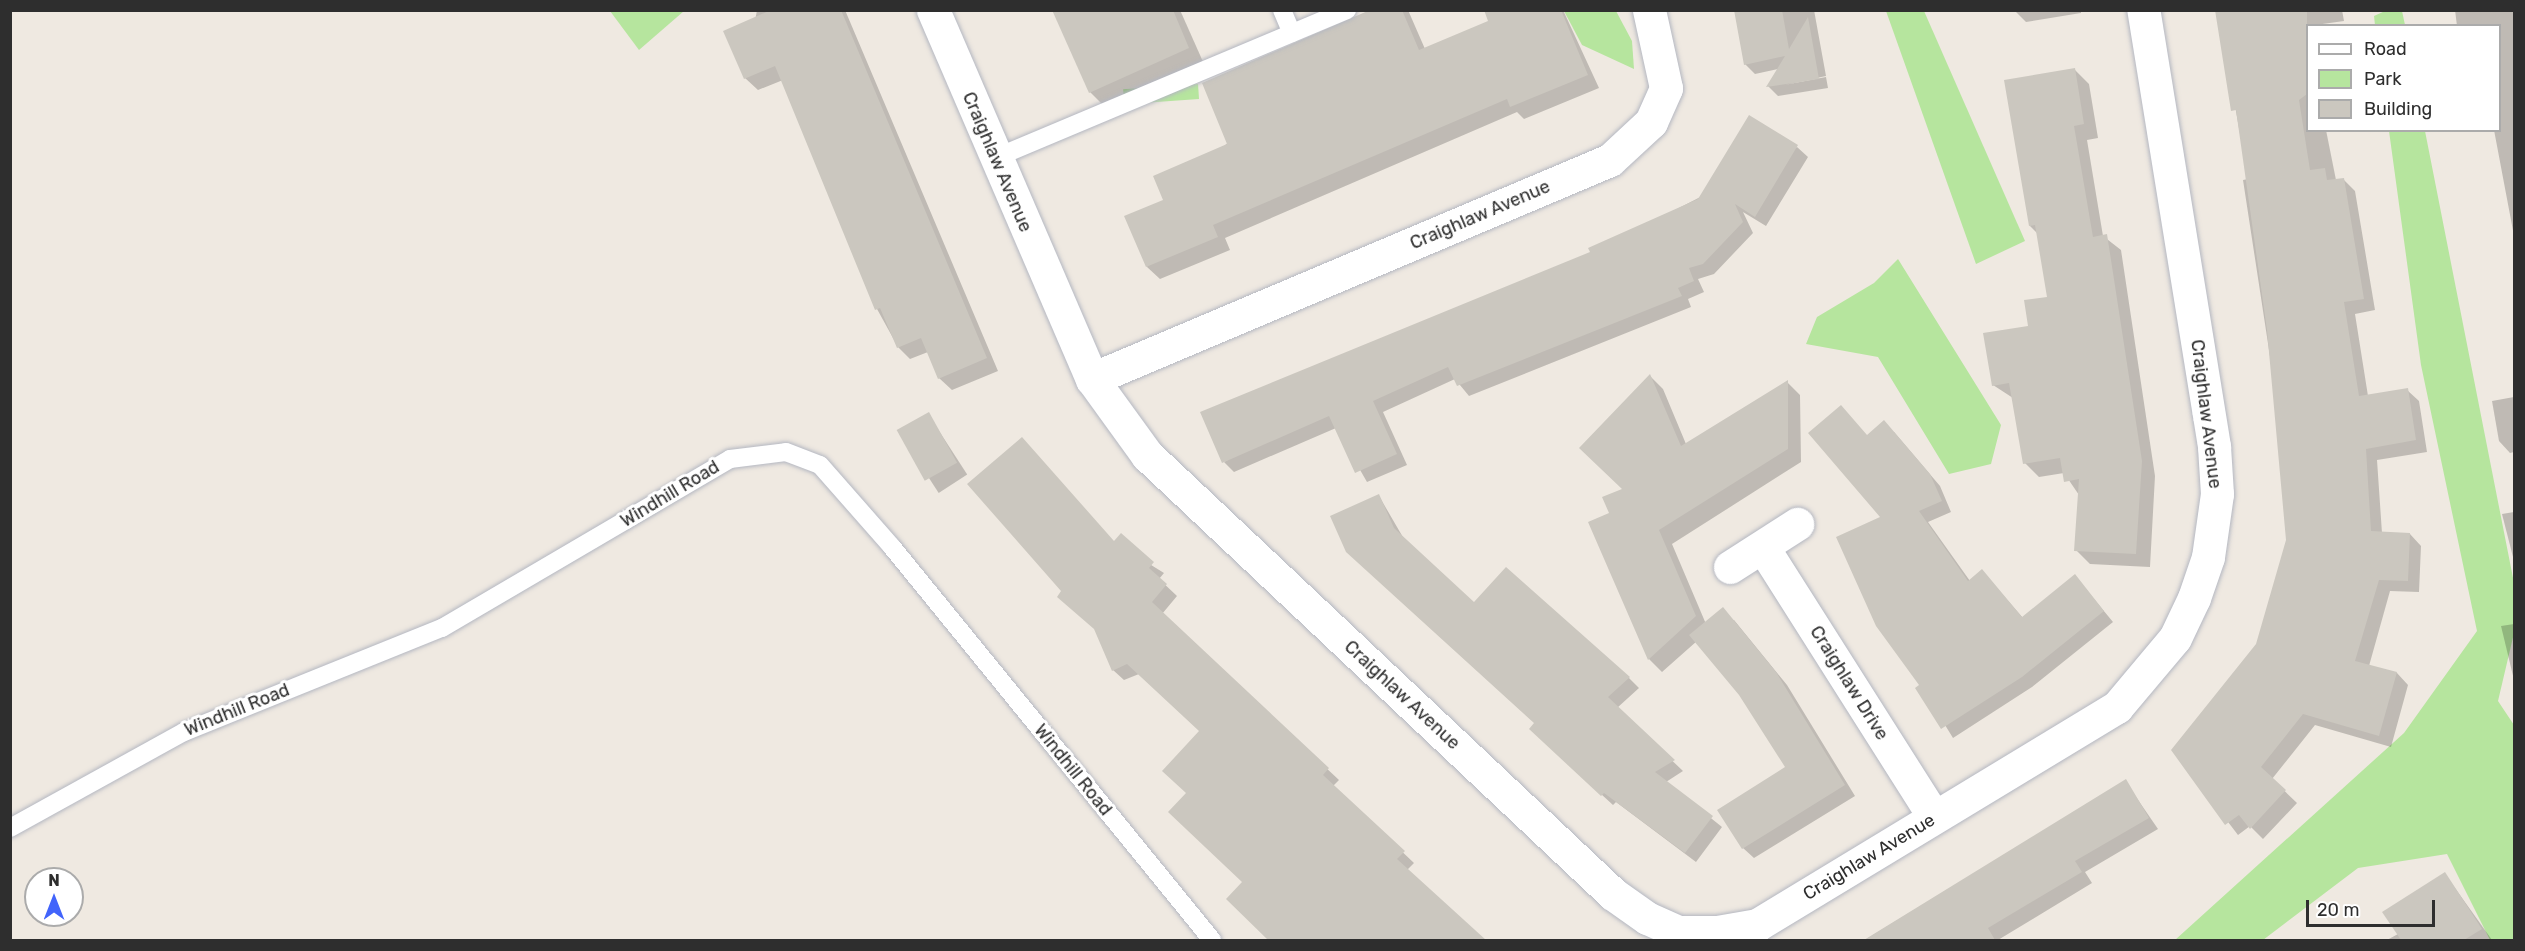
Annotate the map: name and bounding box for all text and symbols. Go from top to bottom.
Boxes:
legend [2306,24,2501,132]
text: Road [2364,38,2407,60]
text: Park [2364,68,2401,90]
street label: Craighlaw Avenue [958,88,1036,236]
text: Building [2364,98,2432,120]
street label: Craighlaw Avenue [1406,176,1554,254]
street label: Craighlaw Avenue [2186,338,2226,490]
street label: Windhill Road [617,456,723,532]
street label: Craighlaw Drive [1805,622,1893,744]
street label: Craighlaw Avenue [1339,636,1465,754]
street label: Windhill Road [181,679,293,741]
street label: Windhill Road [1030,720,1116,820]
street label: Craighlaw Avenue [1799,809,1939,905]
north arrow [24,867,84,927]
text: N [48,871,60,890]
scale bar [2309,888,2438,926]
text: 20 m [2317,899,2359,921]

